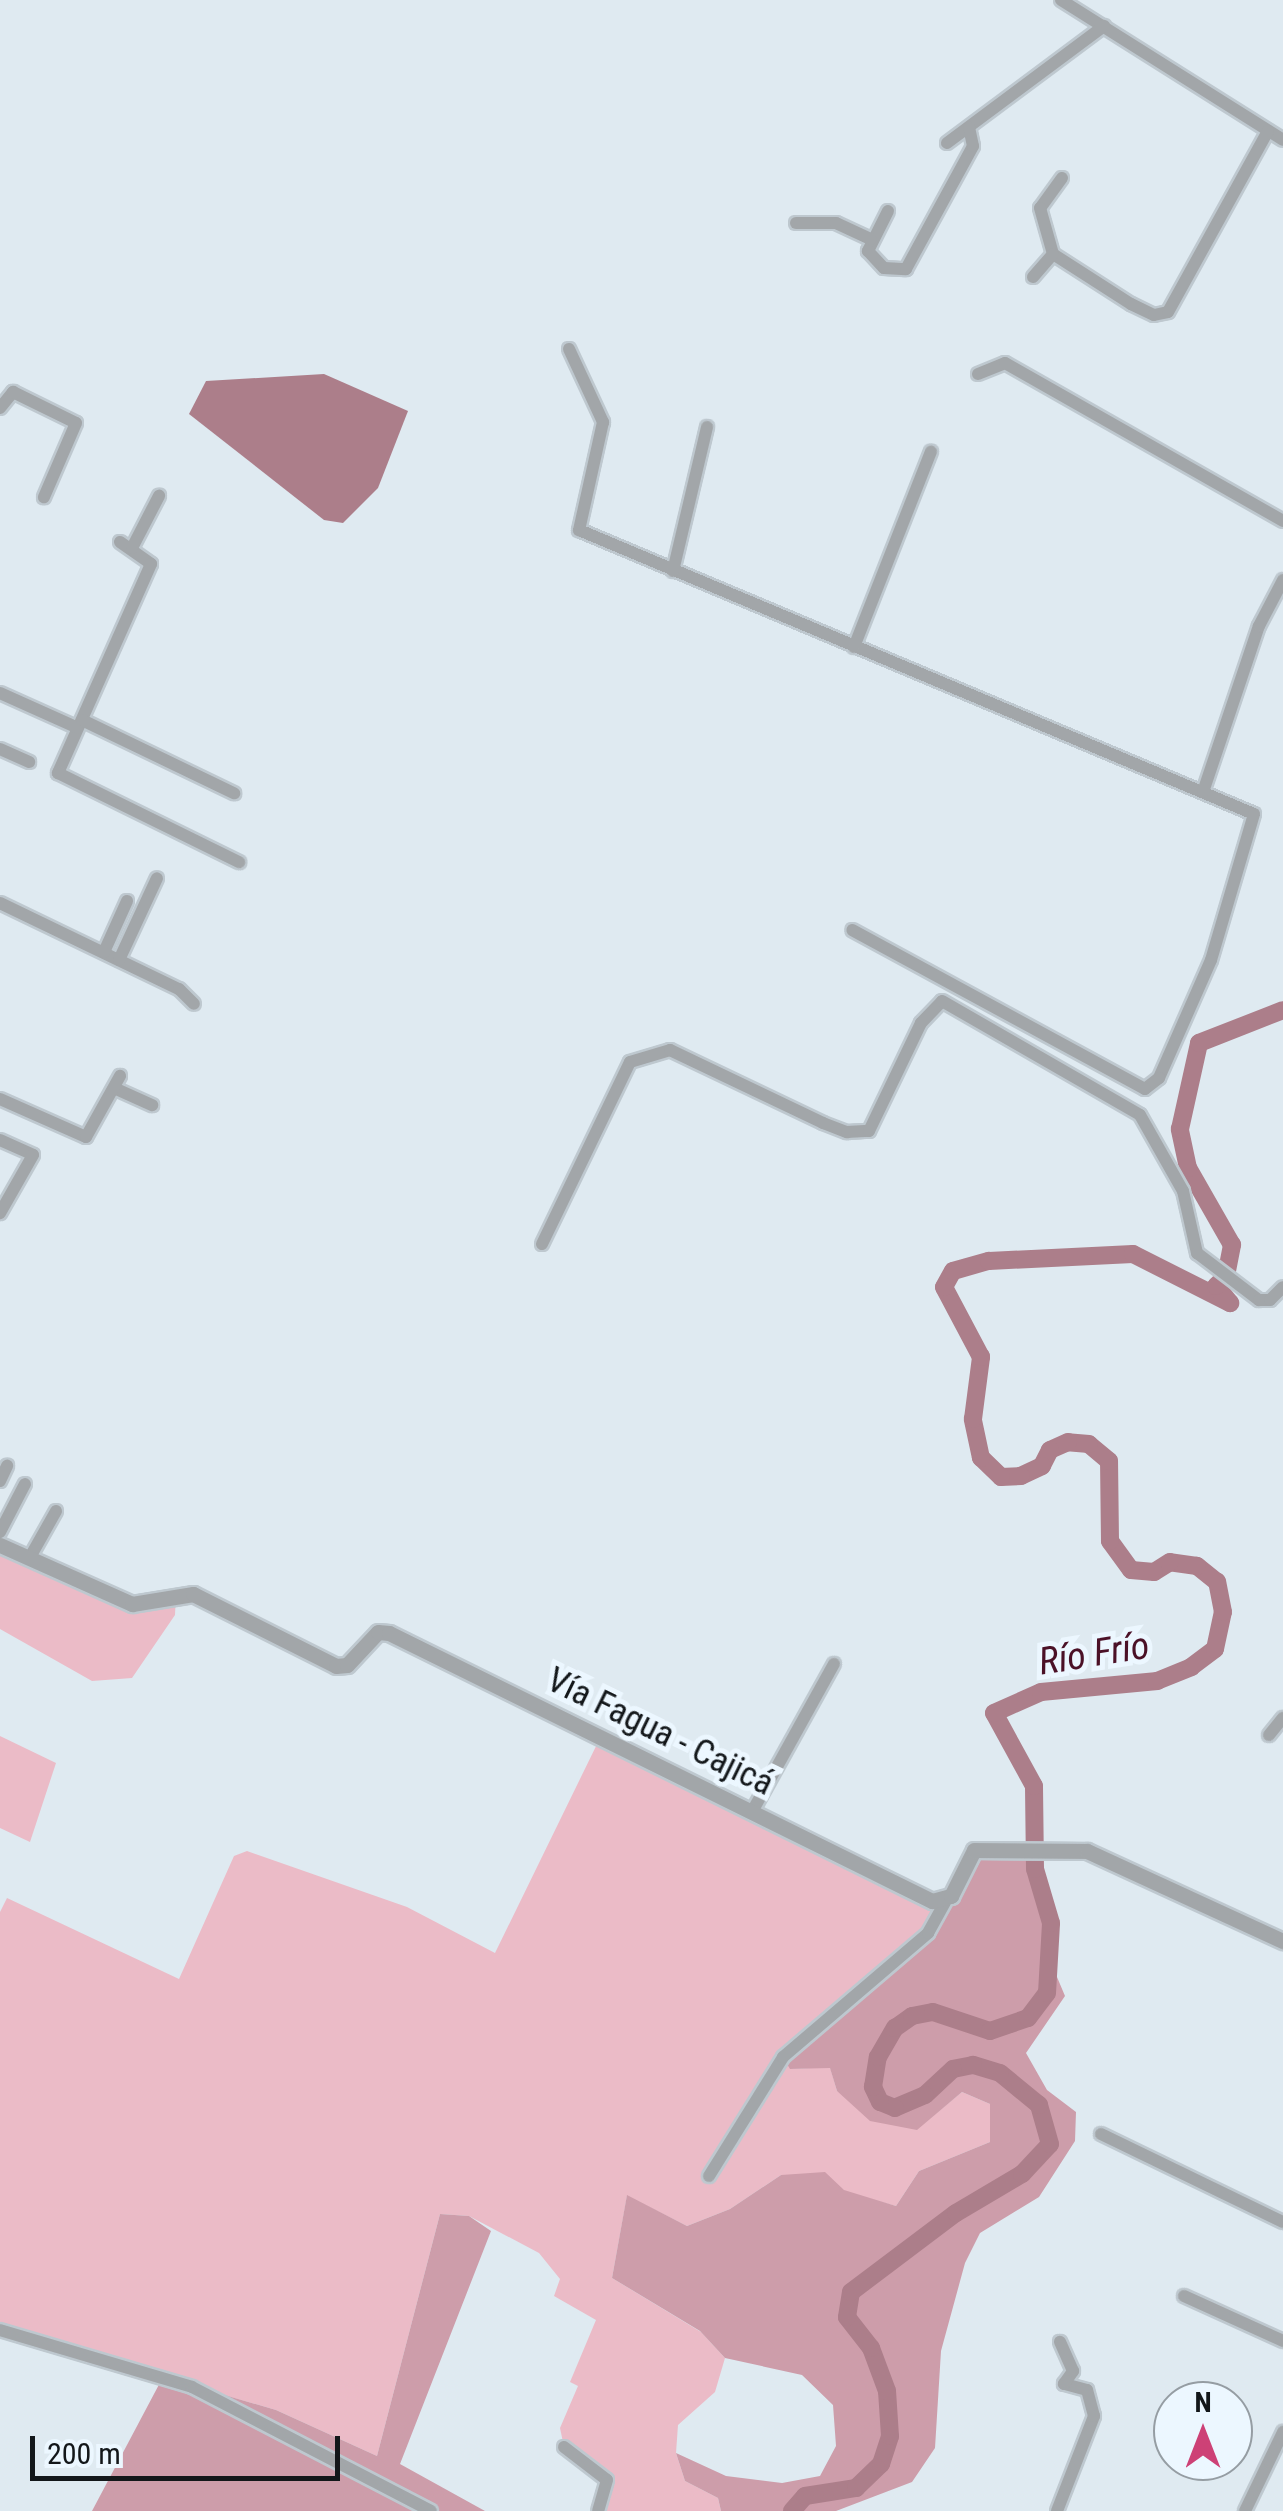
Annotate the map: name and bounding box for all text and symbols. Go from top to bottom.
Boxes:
water label: Río Frío [1036,1623,1152,1685]
street label: Vía Fagua - Cajicá [540,1659,780,1805]
north arrow [1153,2381,1253,2481]
text: N [1194,2386,1212,2419]
scale bar [35,2416,345,2478]
text: 200 m [47,2436,121,2471]

